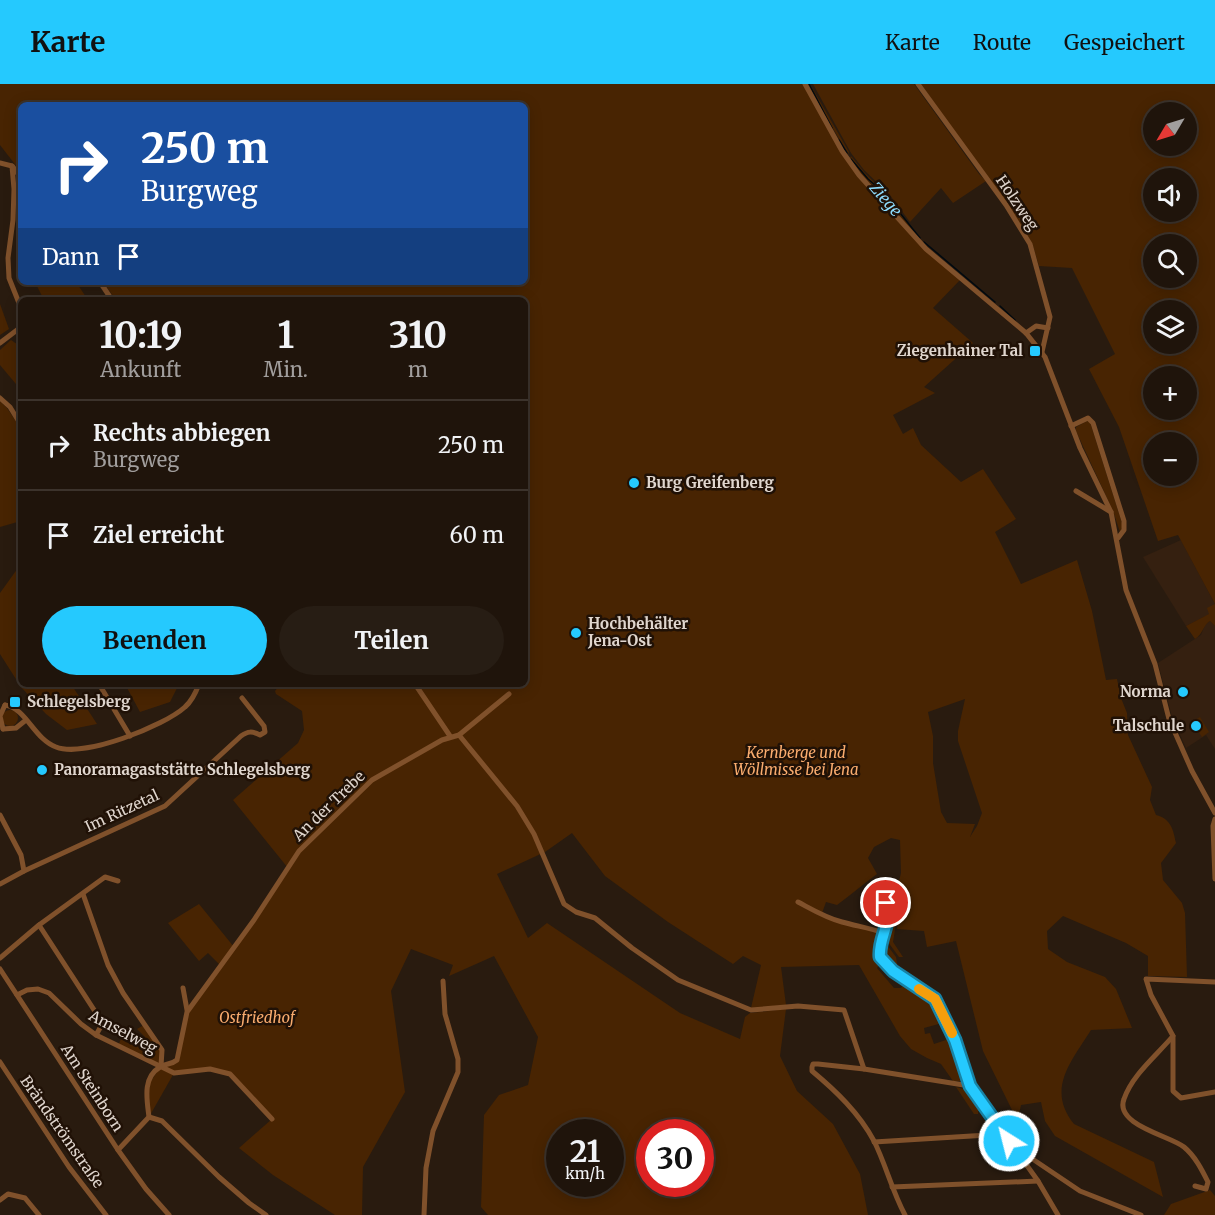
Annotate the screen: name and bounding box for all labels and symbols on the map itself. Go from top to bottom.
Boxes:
north arrow [1143,102,1197,156]
street label: Holzweg [992,171,1043,234]
water label: Ziege [865,177,906,220]
place label: Ziegenhainer Tal [897,341,1023,360]
marker: Ziegenhainer Tal [1028,344,1042,358]
place label: Burg Greifenberg [646,473,774,492]
marker: Burg Greifenberg [627,476,641,490]
place label: Hochbehälter Jena-Ost [587,614,688,650]
marker: Hochbehälter Jena-Ost [569,626,583,640]
place label: Norma [1120,682,1172,701]
marker: Norma [1176,685,1190,699]
place label: Schlegelsberg [27,692,131,711]
marker: Schlegelsberg [8,695,22,709]
place label: Talschule [1113,716,1184,735]
marker: Talschule [1189,719,1203,733]
park label: Kernberge und Wöllmisse bei Jena [733,743,859,779]
place label: Panoramagaststätte Schlegelsberg [54,760,311,779]
marker: Panoramagaststätte Schlegelsberg [35,763,49,777]
street label: An der Trebe [288,766,369,846]
street label: Im Ritzetal [82,785,162,836]
pin [860,877,911,928]
street label: Amselweg [85,1005,161,1057]
park label: Ostfriedhof [219,1008,297,1027]
street label: Am Steinborn [57,1040,128,1135]
street label: Brändströmstraße [17,1072,108,1192]
position arrow [977,1109,1041,1173]
speed limit sign: 30 [636,1119,714,1197]

